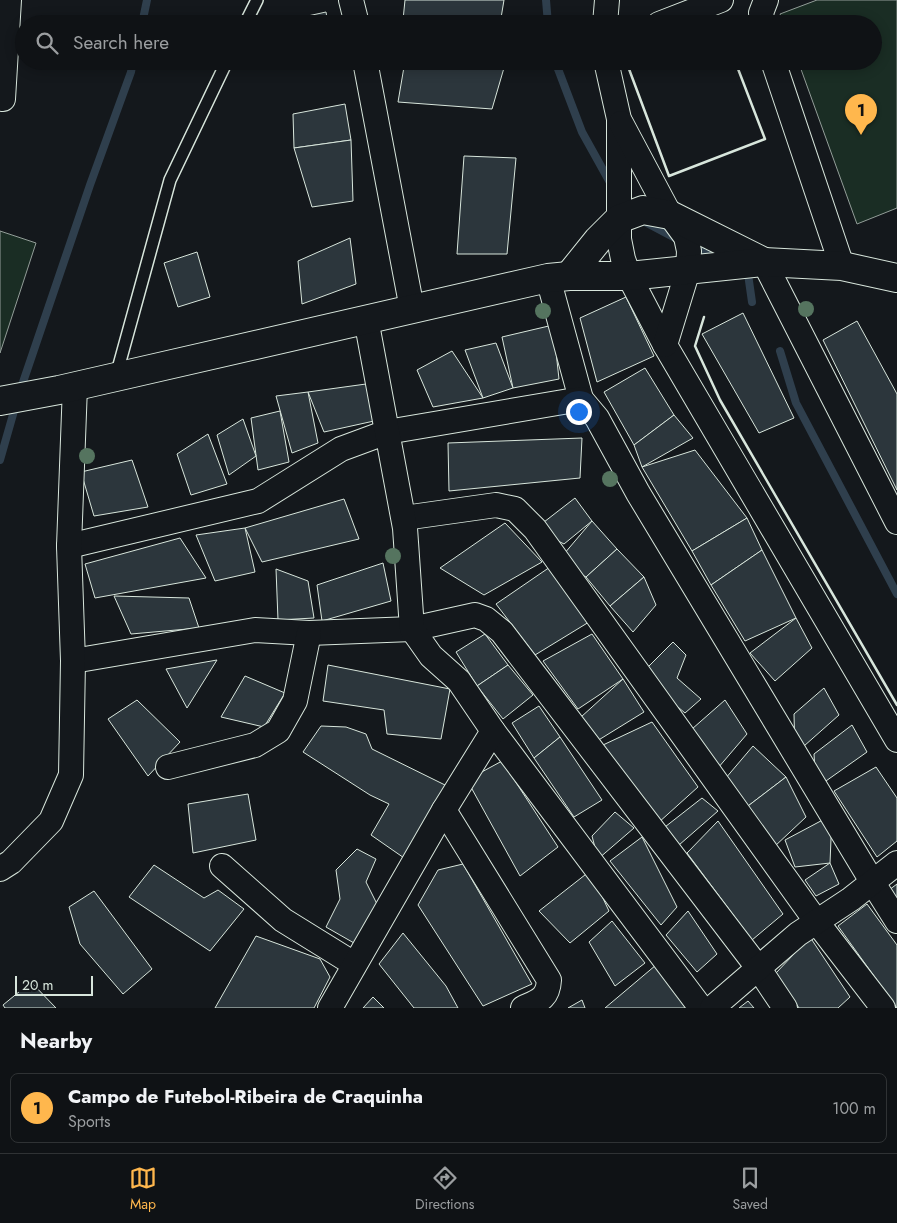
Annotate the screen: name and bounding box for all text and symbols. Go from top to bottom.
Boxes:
search box [15,15,882,70]
icon: search [33,29,61,57]
text: Search here [73,29,169,56]
pin: 1 [845,94,877,135]
your location [566,399,592,425]
scale bar [15,973,92,996]
text: 20 m [22,975,54,995]
text: Nearby [20,1026,92,1056]
text: Campo de Futebol-Ribeira de Craquinha [68,1083,423,1110]
text: 1 [33,1097,41,1120]
text: 100 m [832,1097,876,1120]
text: Sports [68,1110,110,1133]
tab: Map [129,1164,157,1214]
tab: Directions [415,1164,474,1214]
tab: Saved [732,1164,768,1214]

